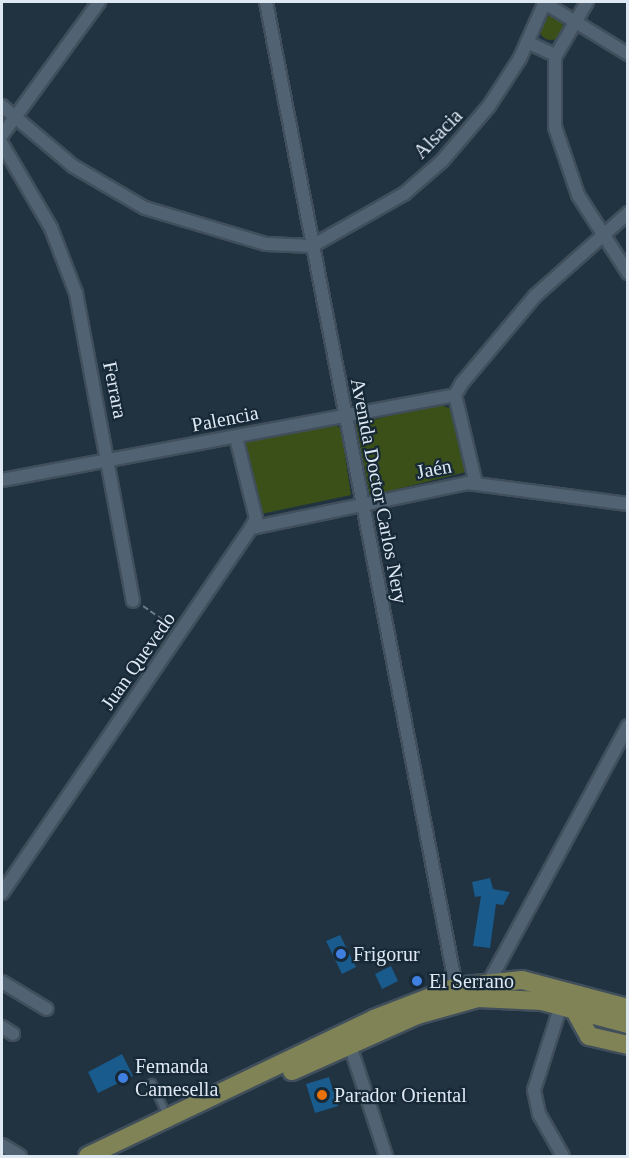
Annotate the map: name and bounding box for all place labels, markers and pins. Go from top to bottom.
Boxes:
place label: Frigorur [353,942,420,966]
marker: Frigorur [334,947,348,961]
place label: El Serrano [429,969,514,993]
marker: El Serrano [410,974,424,988]
place label: Femanda Camesella [135,1054,218,1101]
marker: Femanda Camesella [116,1071,130,1085]
place label: Parador Oriental [334,1083,467,1107]
marker: Parador Oriental [315,1088,329,1102]

